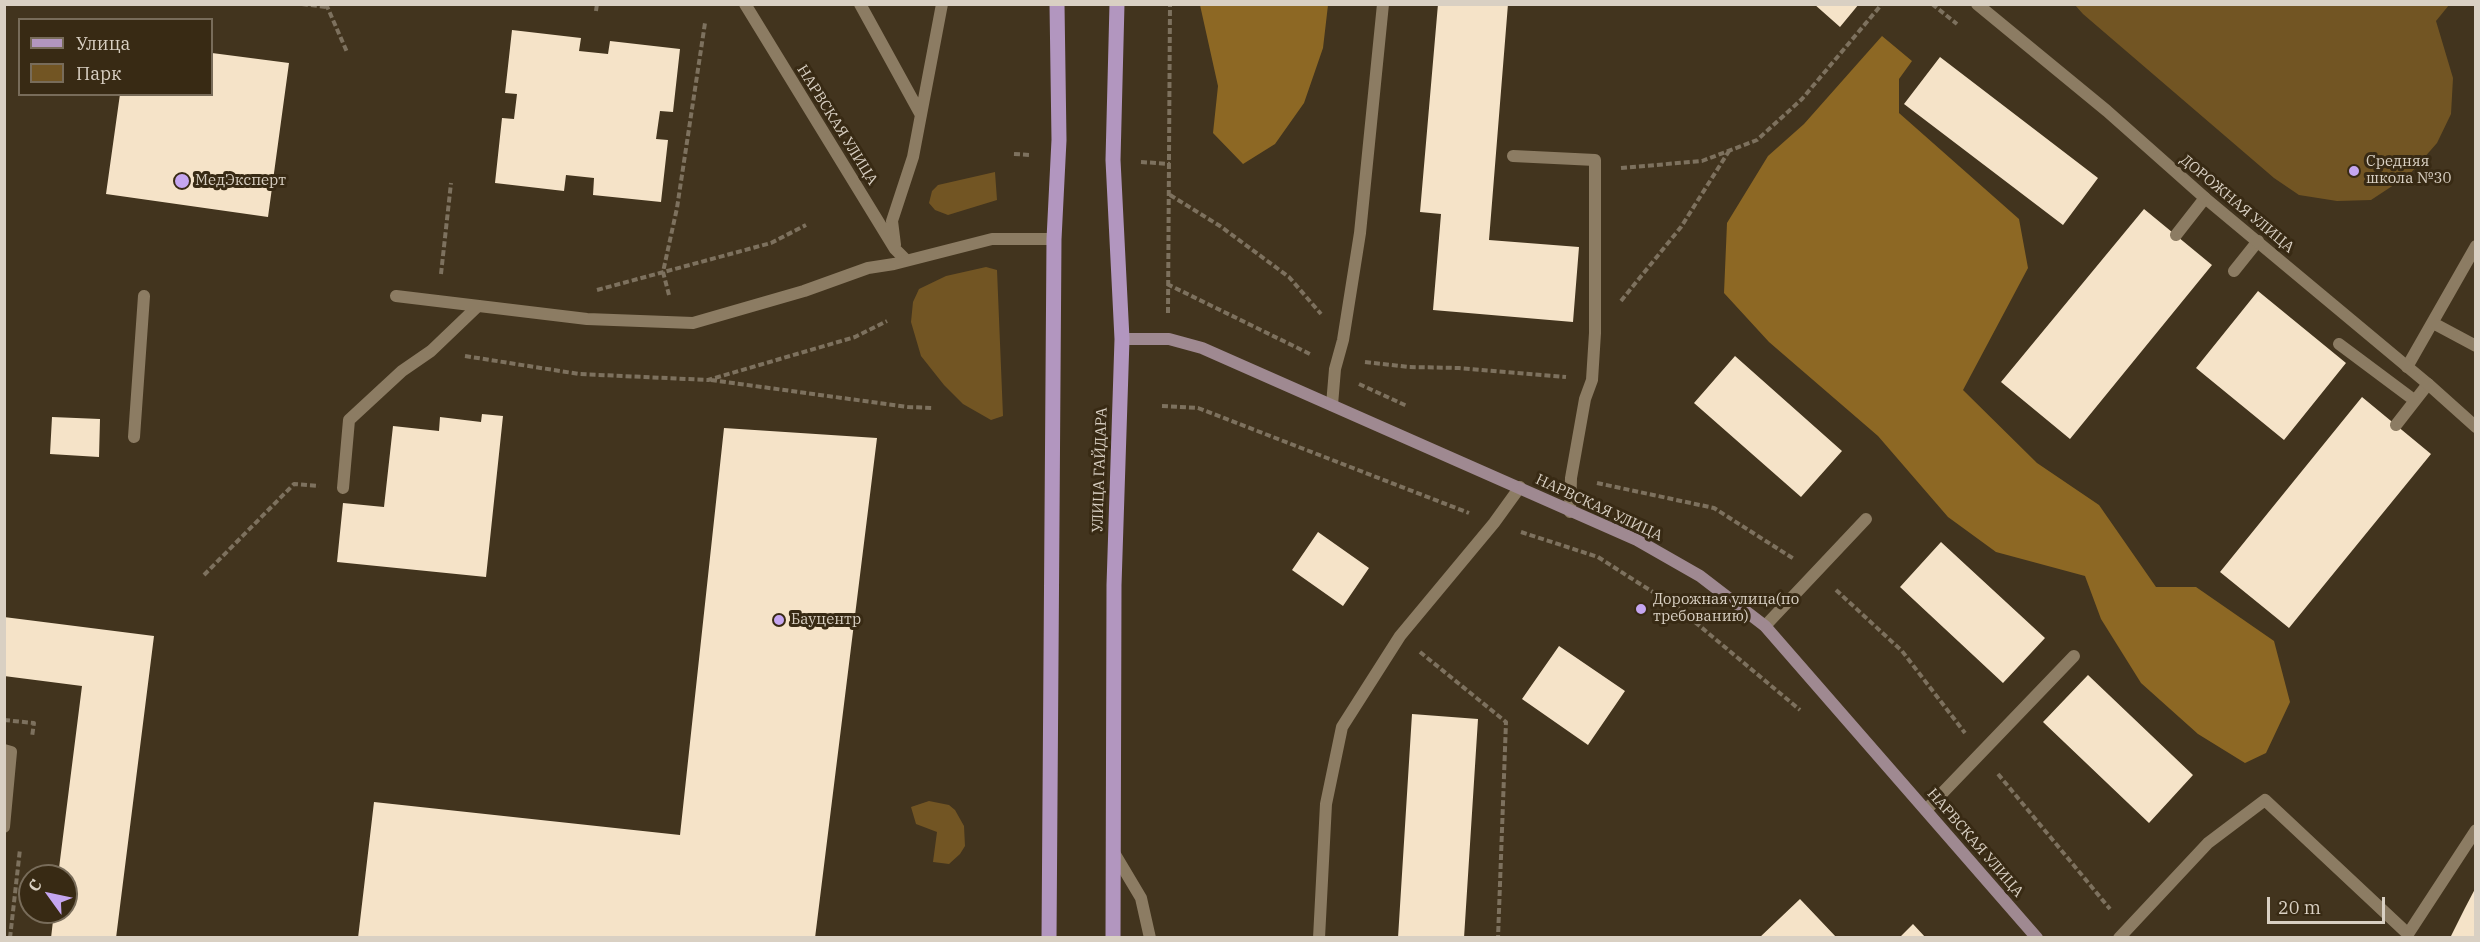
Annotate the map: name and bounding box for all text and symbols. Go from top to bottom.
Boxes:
legend [18,18,213,96]
text: Улица [76,32,130,55]
text: Парк [76,62,122,85]
street label: НАРВСКАЯ УЛИЦА [793,62,881,188]
street label: ДОРОЖНАЯ УЛИЦА [2176,151,2298,257]
place label: Средняя школа №30 [2366,153,2452,188]
marker: Средняя школа №30 [2347,164,2361,178]
marker: МедЭксперт [173,172,191,190]
place label: МедЭксперт [195,172,286,190]
street label: УЛИЦА ГАЙДАРА [1089,407,1111,533]
street label: НАРВСКАЯ УЛИЦА [1533,471,1665,545]
place label: Дорожная улица(по требованию) [1653,591,1799,626]
marker: Дорожная улица(по требованию) [1634,602,1648,616]
place label: Бауцентр [791,611,861,629]
marker: Бауцентр [772,613,786,627]
street label: НАРВСКАЯ УЛИЦА [1923,785,2027,901]
north arrow [18,864,78,924]
text: С [23,875,46,895]
scale bar [2270,885,2388,923]
text: 20 m [2278,896,2321,919]

